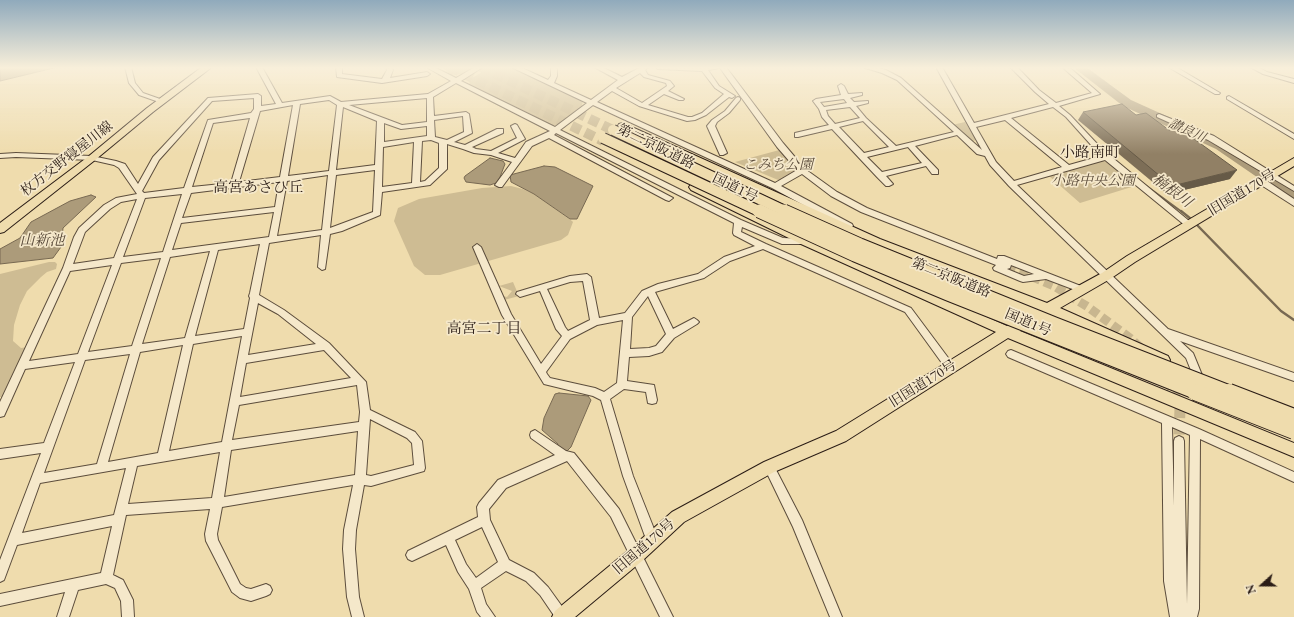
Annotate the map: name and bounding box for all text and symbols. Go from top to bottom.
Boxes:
water label: 讃良川 [1166,116,1208,146]
street label: 枚方交野寝屋川線 [18,118,116,200]
street label: 第二京阪道路 [615,121,697,173]
district label: 小路南町 [1060,144,1120,162]
park label: こみち公園 [743,157,813,173]
street label: 旧国道170号 [1205,166,1279,220]
street label: 国道1号 [709,170,761,206]
water label: 楠根川 [1149,170,1195,212]
park label: 小路中央公園 [1051,173,1135,189]
district label: 高宮あさひ丘 [213,179,303,197]
water label: 山新池 [20,232,64,250]
street label: 第二京阪道路 [909,254,993,302]
street label: 国道1号 [1002,306,1054,340]
district label: 高宮二丁目 [447,320,521,338]
street label: 旧国道170号 [886,357,960,411]
street label: 旧国道170号 [610,516,678,578]
north arrow [1242,565,1282,605]
text: N [1243,583,1259,596]

